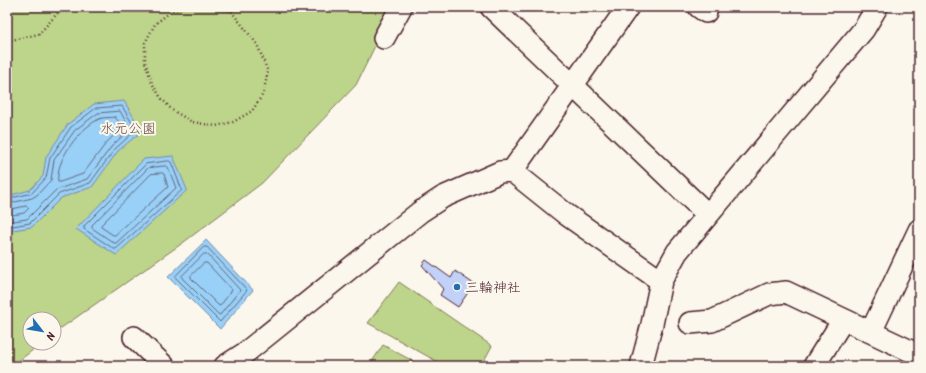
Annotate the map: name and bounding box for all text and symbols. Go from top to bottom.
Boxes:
park label: 水元公園 [100,118,156,140]
place label: 三輪神社 [465,277,521,299]
marker: 三輪神社 [452,282,462,292]
north arrow [22,311,62,351]
text: N [40,328,59,343]

